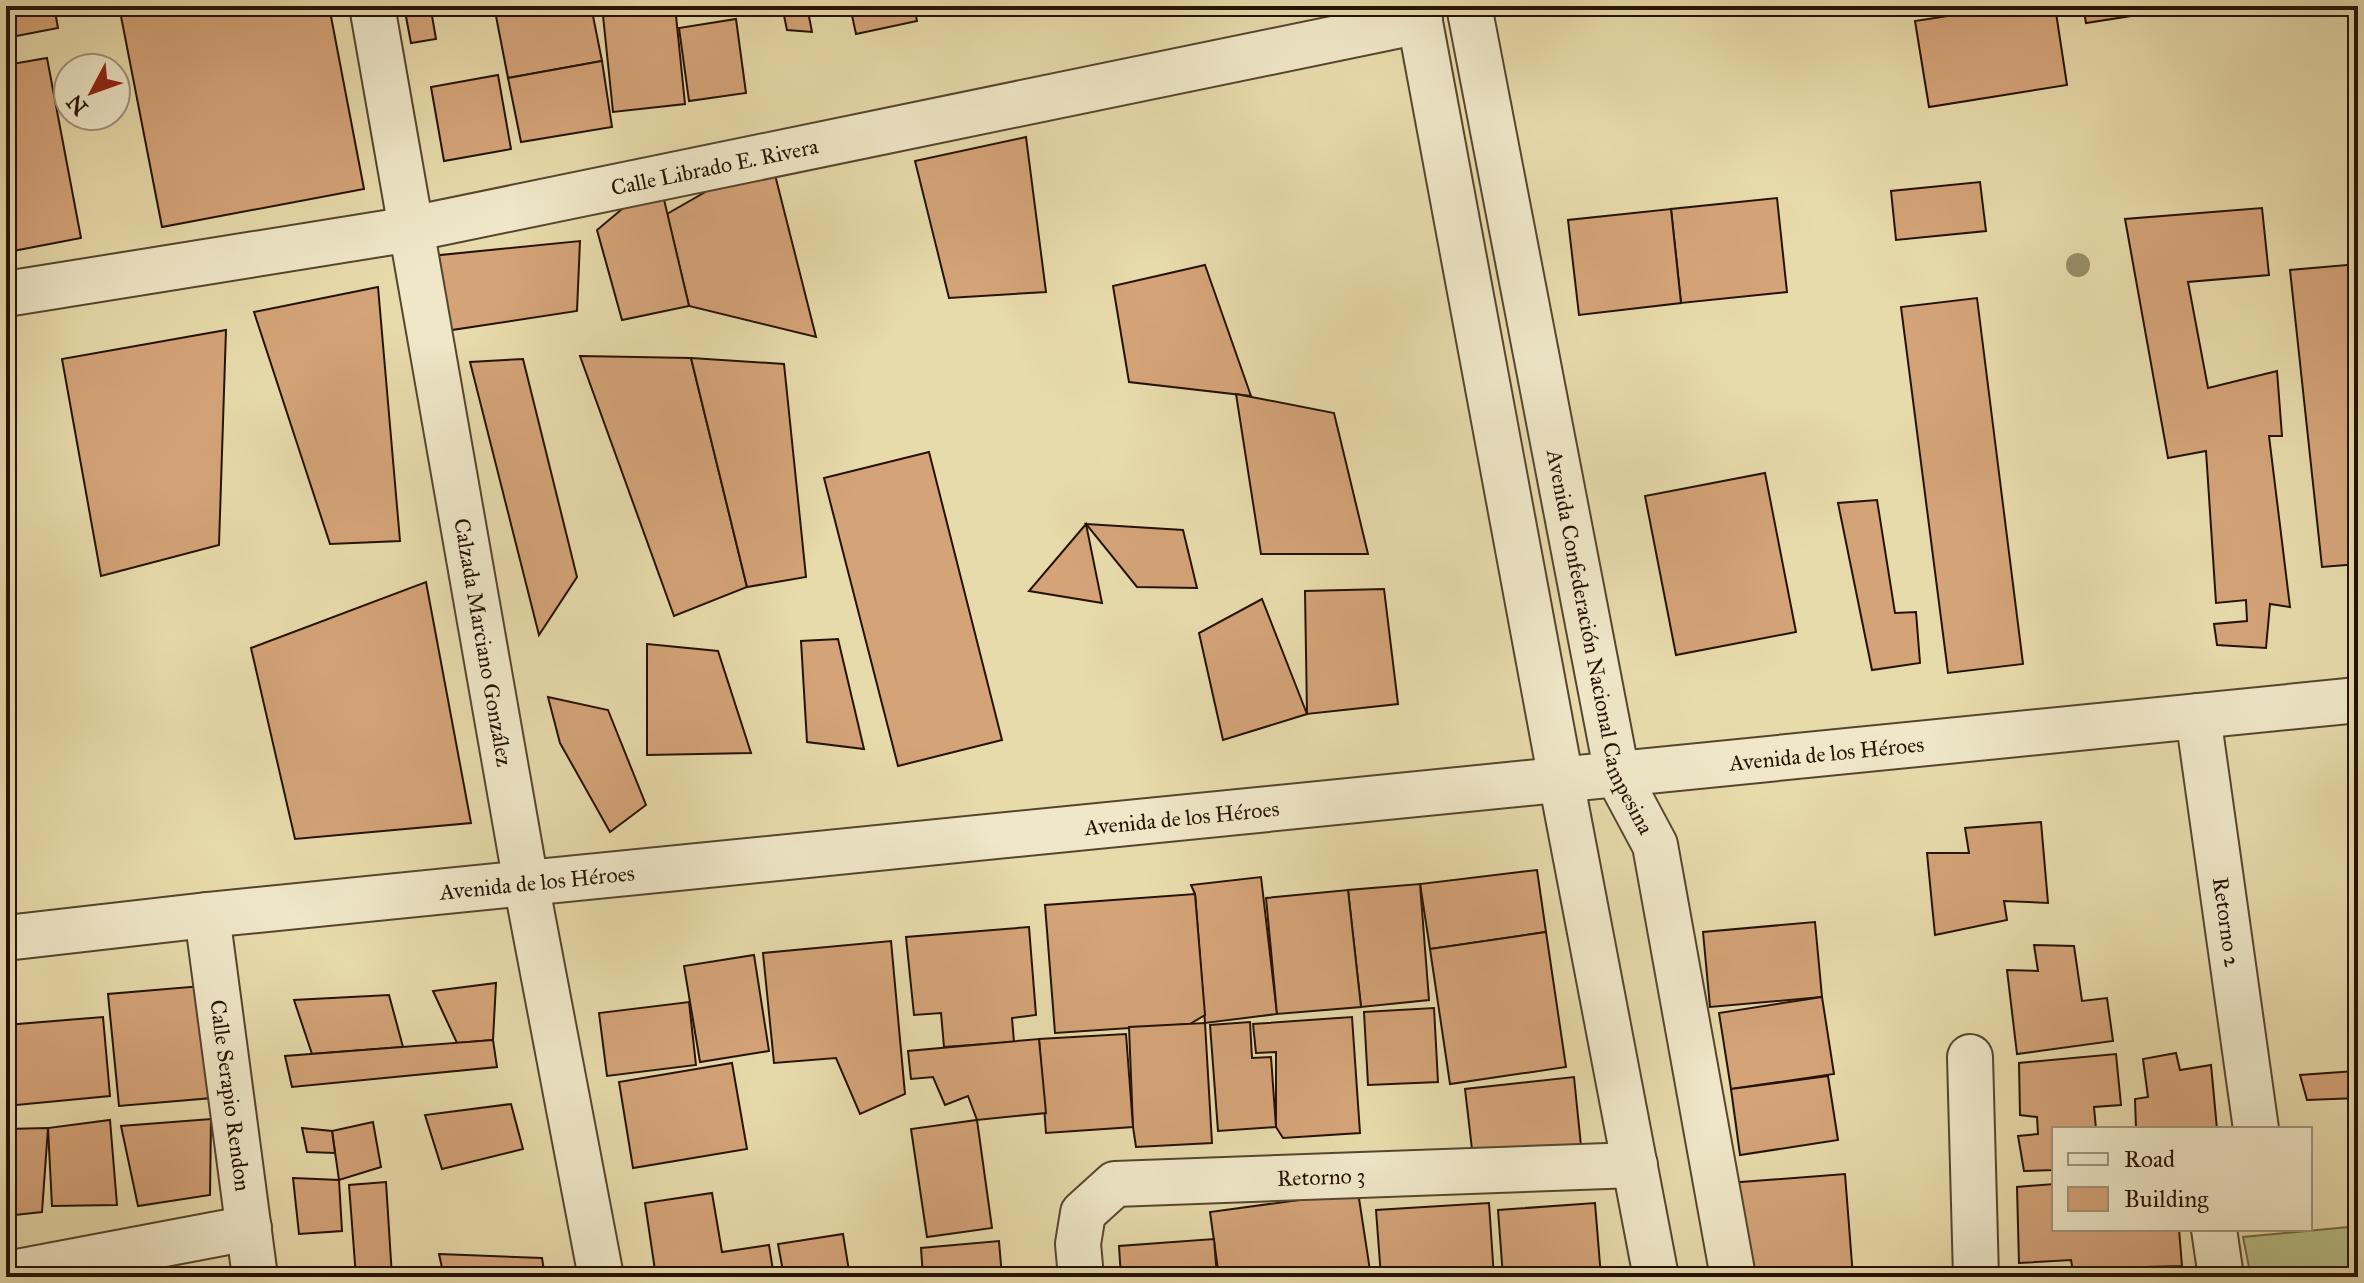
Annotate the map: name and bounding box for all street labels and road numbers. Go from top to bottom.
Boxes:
street label: Calle Librado E. Rivera [608,132,821,201]
street label: Avenida Confederación Nacional Campesina [1541,446,1660,839]
street label: Calzada Marciano González [449,516,519,768]
street label: Avenida de los Héroes [1727,730,1925,776]
street label: Avenida de los Héroes [1082,794,1281,841]
street label: Avenida de los Héroes [437,859,636,905]
street label: Retorno 2 [2207,875,2247,969]
street label: Calle Serapio Rendon [205,998,257,1193]
street label: Retorno 3 [1276,1161,1366,1192]

